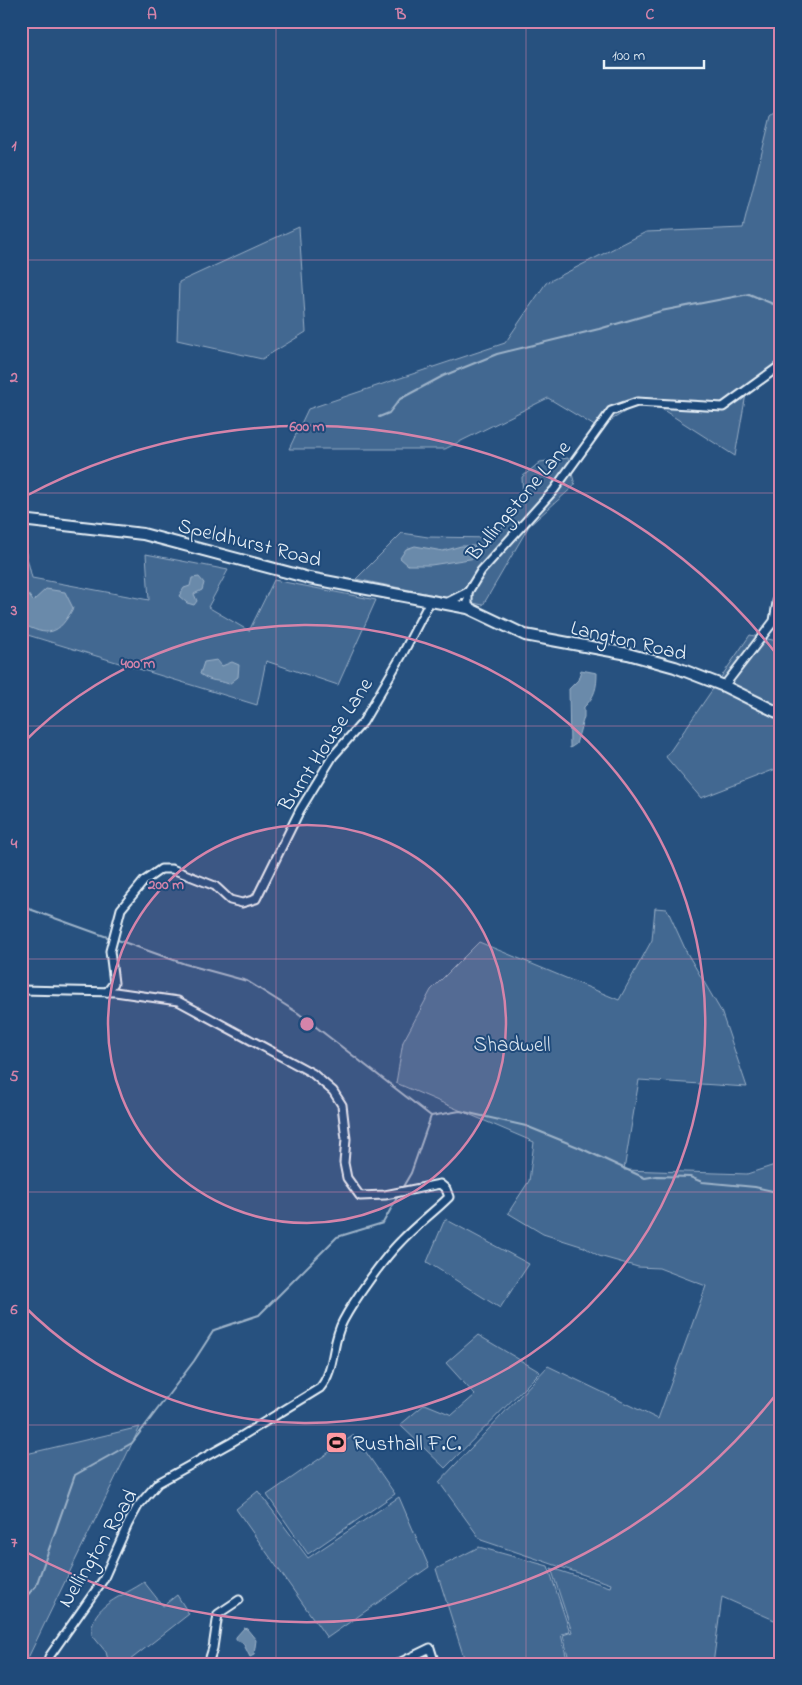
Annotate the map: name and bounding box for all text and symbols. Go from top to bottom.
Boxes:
text: A [147,3,157,27]
text: B [395,3,407,27]
text: C [646,3,655,27]
scale bar [604,38,704,70]
text: 100 m [612,45,645,67]
text: 1 [11,134,17,158]
text: 2 [9,366,18,390]
text: 600 m [289,416,325,438]
street label: Bullingstone Lane [459,434,581,570]
street label: Speldhurst Road [175,512,325,576]
text: 3 [10,599,18,623]
street label: Langton Road [567,614,690,672]
text: 400 m [120,653,156,675]
street label: Burnt House Lane [271,672,382,819]
text: 4 [10,832,18,856]
text: 200 m [147,874,184,896]
centre of rings [298,1015,316,1033]
park label: Shadwell [474,1031,550,1061]
text: 5 [9,1065,19,1089]
text: 6 [9,1298,18,1322]
place label: Rusthall F.C. [353,1430,462,1460]
sports icon: Rusthall F.C. [325,1431,349,1455]
street label: Nellington Road [51,1484,148,1615]
text: 7 [11,1531,18,1555]

